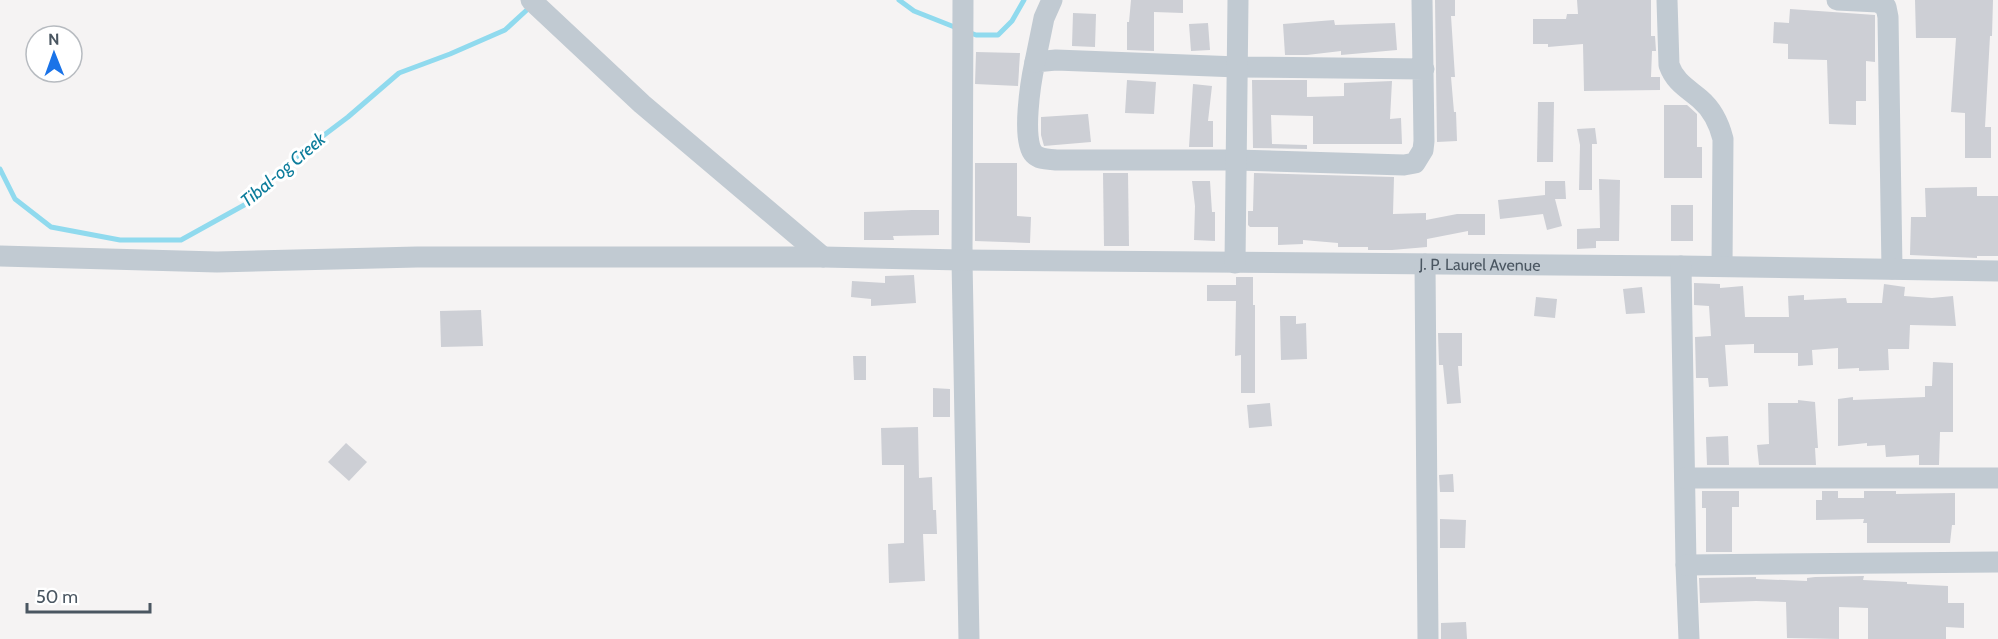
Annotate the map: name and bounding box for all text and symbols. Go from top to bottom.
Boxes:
north arrow [24,24,84,84]
text: N [48,30,60,49]
water label: Tibal-og Creek [236,127,331,212]
street label: J. P. Laurel Avenue [1418,254,1540,274]
scale bar [27,576,150,614]
text: 50 m [36,586,78,608]

